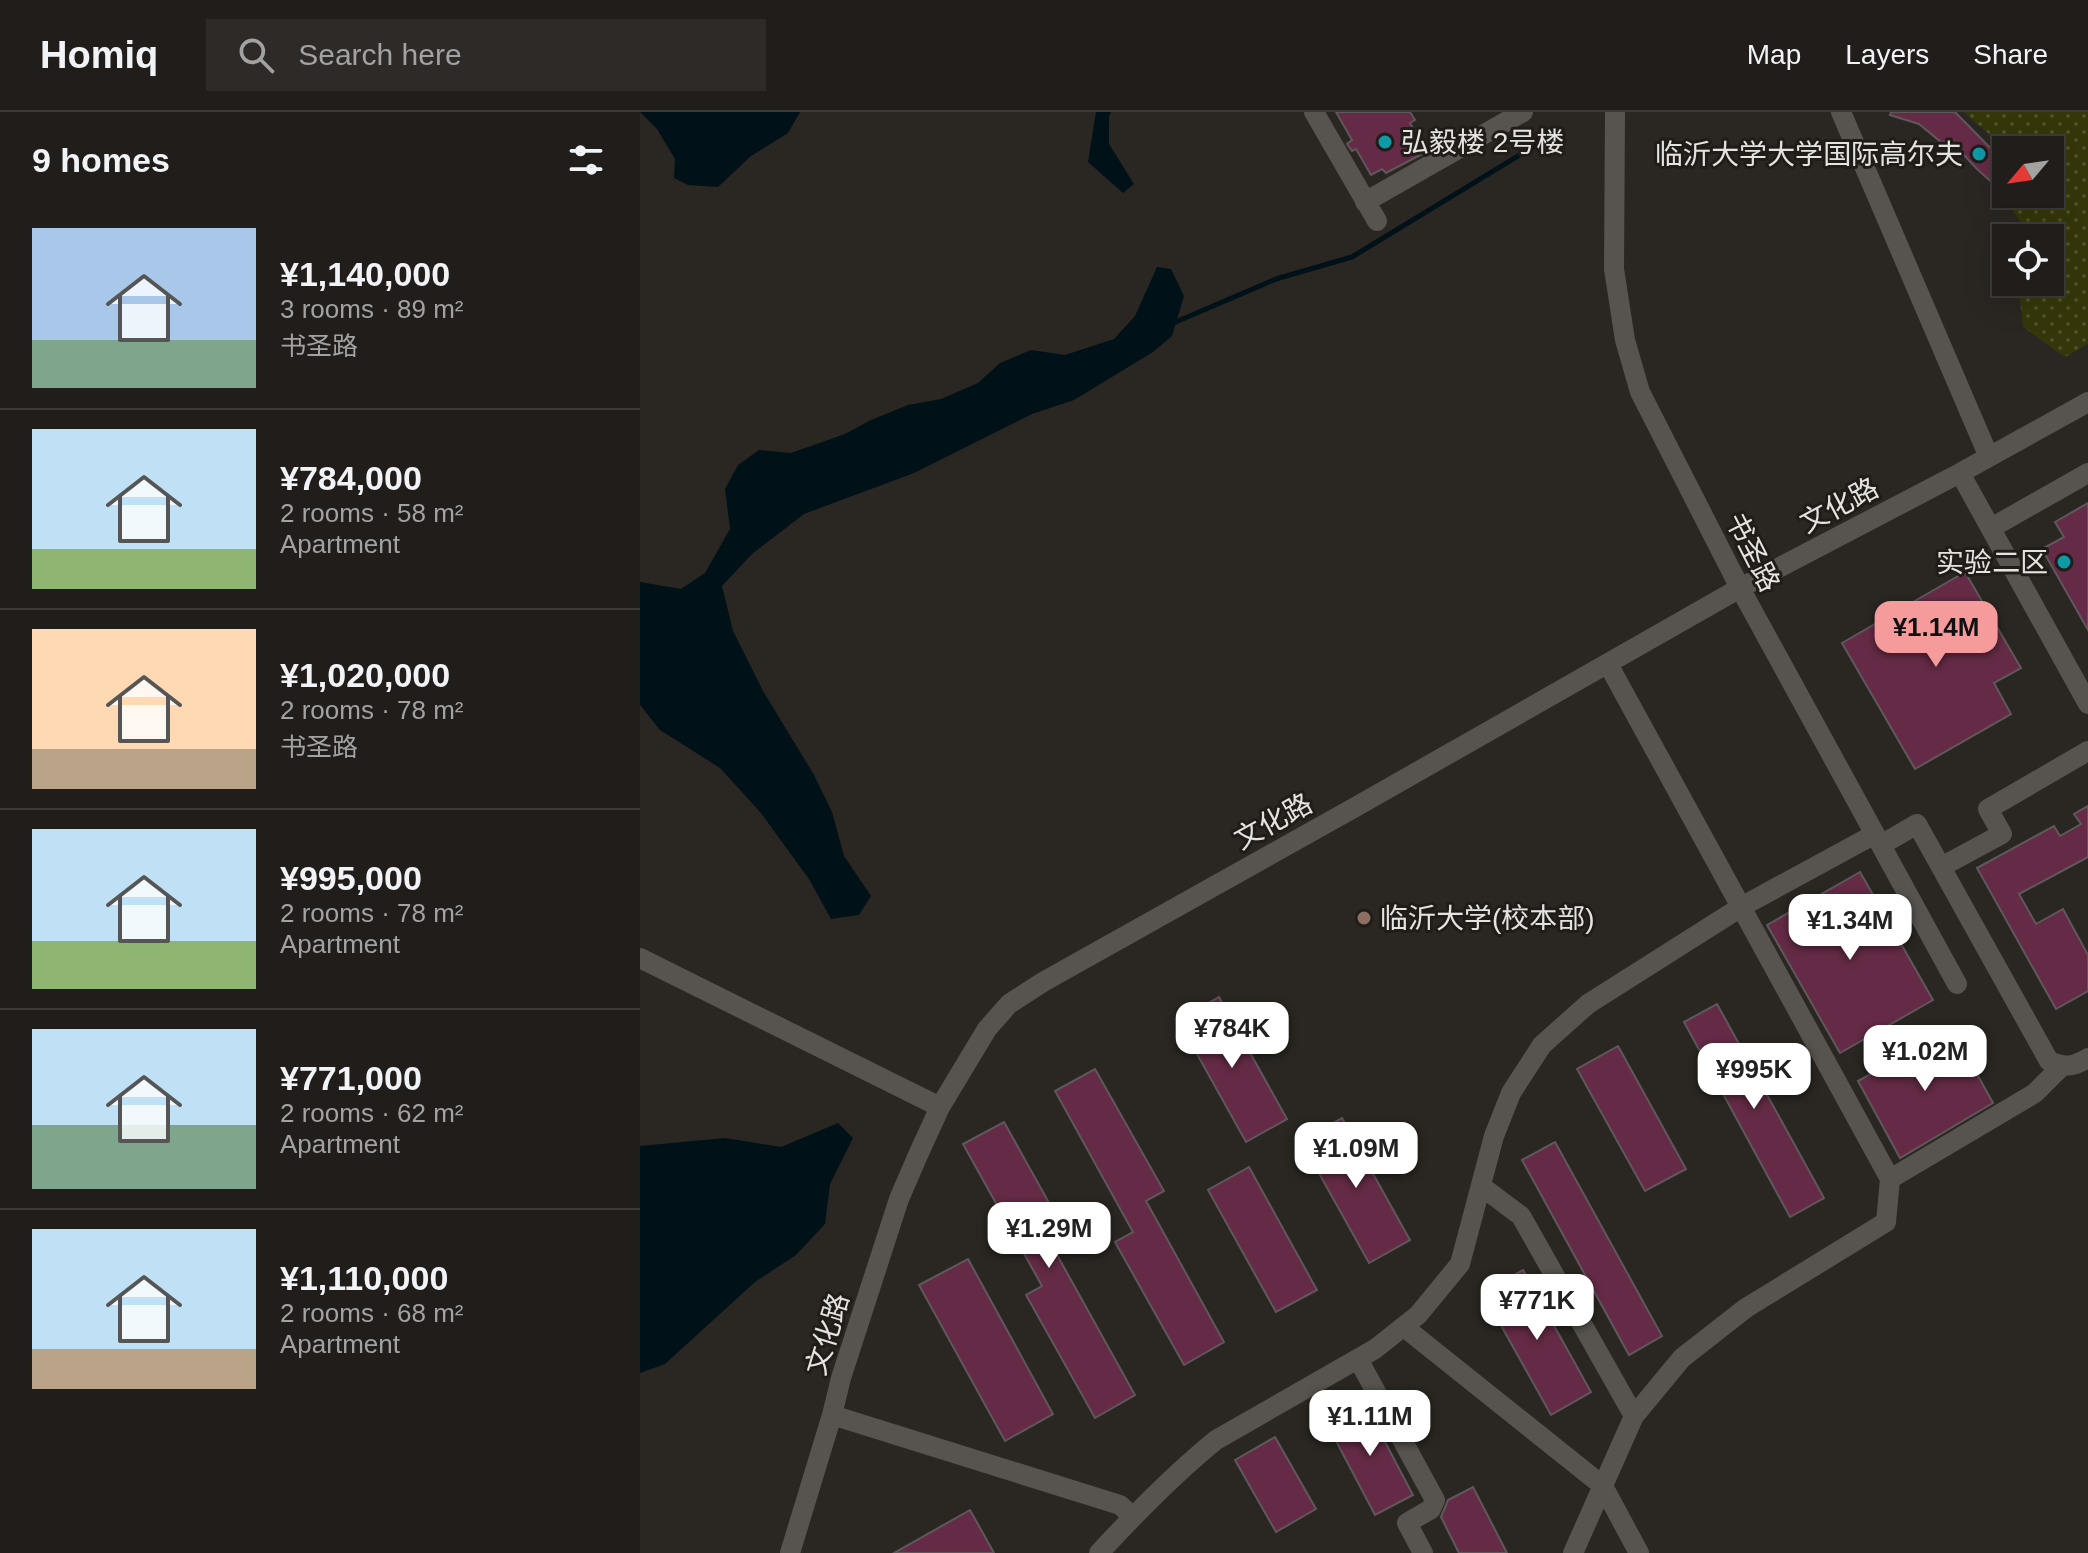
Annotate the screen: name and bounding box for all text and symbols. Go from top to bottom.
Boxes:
search box [206,19,766,91]
icon: search [234,33,278,77]
text: Homiq [40,34,158,76]
text: Search here [298,38,462,71]
text: Map [1747,39,1801,70]
text: Layers [1845,39,1929,70]
text: Share [1973,39,2048,70]
place label: 弘毅楼 2号楼 [1401,127,1564,158]
marker: 弘毅楼 2号楼 [1376,133,1394,151]
north arrow [1992,136,2064,208]
map controls [1992,136,2064,296]
icon: filters [564,138,608,182]
place label: 临沂大学大学国际高尔夫 [1655,139,1963,170]
text: 9 homes [32,141,170,179]
marker: 临沂大学大学国际高尔夫 [1970,145,1988,163]
button: locate [1992,224,2064,296]
text: ¥1,140,000 [280,255,450,293]
icon: home [96,260,192,356]
text: 3 rooms · 89 m² [280,294,464,324]
text: 书圣路 [280,331,358,361]
text: ¥784,000 [280,459,422,497]
icon: home [96,461,192,557]
street label: 文化路 [1795,472,1884,539]
text: 2 rooms · 58 m² [280,498,464,528]
street label: 书圣路 [1720,508,1785,597]
text: Apartment [280,529,400,559]
place label: 实验二区 [1936,547,2048,578]
marker: 实验二区 [2055,553,2073,571]
pin: ¥1.14M [1871,601,2001,669]
text: ¥1.14M [1893,612,1979,642]
text: ¥1,020,000 [280,656,450,694]
icon: home [96,661,192,757]
text: 2 rooms · 78 m² [280,695,464,725]
text: 书圣路 [280,732,358,762]
street label: 文化路 [1229,788,1317,855]
text: ¥995,000 [280,859,422,897]
icon: home [96,861,192,957]
pin: ¥1.34M [1785,894,1915,962]
text: 2 rooms · 78 m² [280,898,464,928]
place label: 临沂大学(校本部) [1380,903,1595,934]
text: ¥1.34M [1807,905,1893,935]
marker: 临沂大学(校本部) [1355,909,1373,927]
text: Apartment [280,929,400,959]
pin: ¥784K [1176,1002,1288,1070]
text: ¥784K [1194,1013,1270,1043]
pin: ¥1.02M [1860,1025,1990,1093]
text: ¥1.02M [1882,1036,1968,1066]
pin: ¥995K [1698,1043,1810,1111]
text: ¥995K [1716,1054,1792,1084]
text: ¥771,000 [280,1059,422,1097]
icon: home [96,1061,192,1157]
text: 2 rooms · 62 m² [280,1098,464,1128]
pin: ¥1.09M [1291,1122,1421,1190]
text: Apartment [280,1129,400,1159]
text: ¥1.09M [1313,1133,1399,1163]
pin: ¥1.29M [984,1202,1114,1270]
text: ¥1.29M [1006,1213,1092,1243]
text: ¥1,110,000 [280,1259,448,1297]
icon: home [96,1261,192,1357]
pin: ¥771K [1481,1274,1593,1342]
text: ¥771K [1499,1285,1575,1315]
street label: 文化路 [800,1289,855,1379]
text: 2 rooms · 68 m² [280,1298,464,1328]
text: Apartment [280,1329,400,1359]
pin: ¥1.11M [1305,1390,1435,1458]
text: ¥1.11M [1327,1401,1413,1431]

